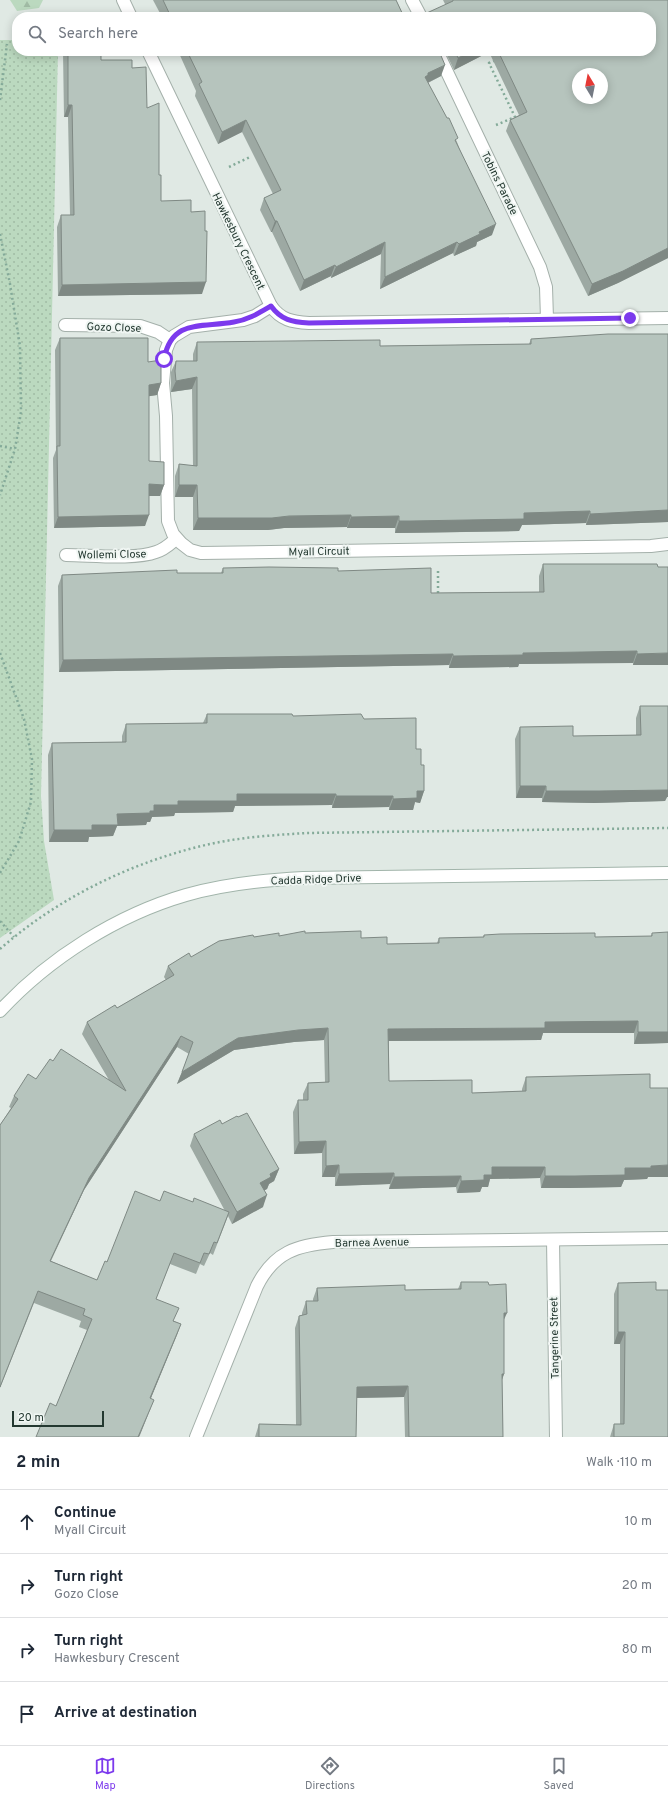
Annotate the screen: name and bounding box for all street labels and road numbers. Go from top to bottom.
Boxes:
street label: Tobins Parade [478,149,521,218]
street label: Hawkesbury Crescent [208,191,268,292]
street label: Gozo Close [86,320,142,336]
street label: Myall Circuit [288,544,350,560]
street label: Wollemi Close [78,547,147,563]
street label: Cadda Ridge Drive [270,871,362,889]
street label: Barnea Avenue [335,1235,409,1251]
street label: Tangerine Street [547,1297,563,1379]

